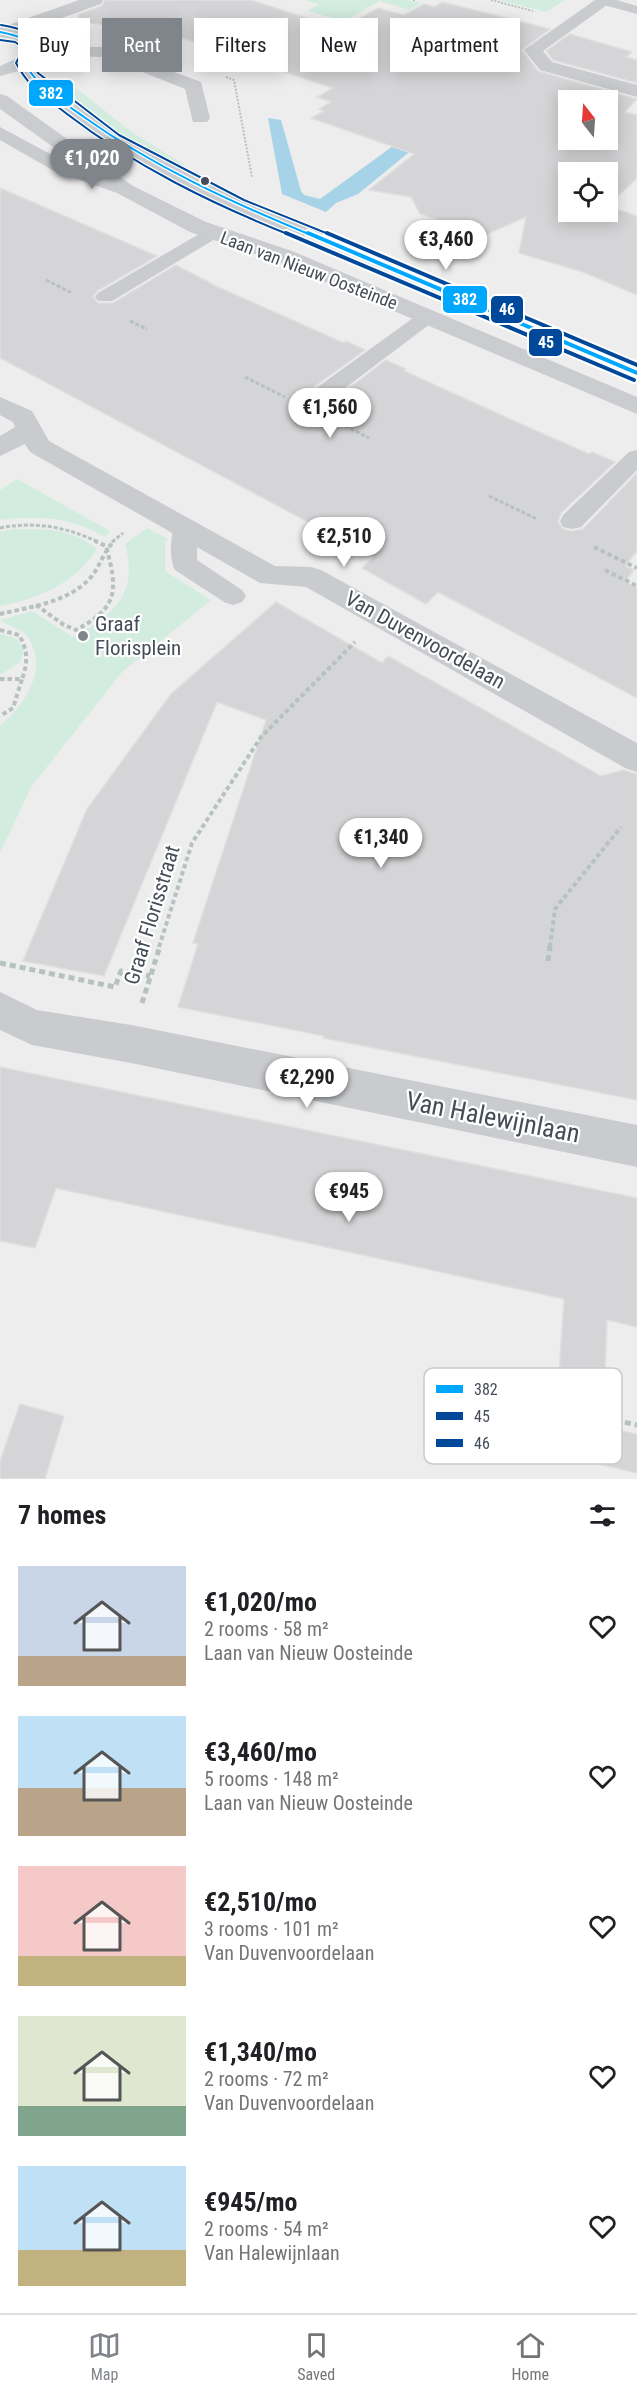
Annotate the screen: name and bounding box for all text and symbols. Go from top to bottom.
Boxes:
chip: Buy [18,18,90,72]
chip: Rent [102,18,182,72]
chip: Filters [194,18,288,72]
chip: New [300,18,378,72]
chip: Apartment [390,18,520,72]
line badge: 382 [28,79,74,107]
text: 382 [39,84,63,103]
north arrow [558,90,618,150]
map controls [558,90,618,222]
pin: €1,020 [43,139,141,190]
text: €1,020 [64,146,120,170]
button: locate [558,162,618,222]
unlabelled marker [199,175,211,187]
pin: €3,460 [397,220,495,271]
street label: Laan van Nieuw Oosteinde [217,227,401,313]
text: €3,460 [418,227,474,251]
line badge: 382 [442,285,488,314]
text: 382 [453,290,477,309]
line badge: 46 [490,295,524,324]
text: 46 [499,300,515,319]
line badge: 45 [528,328,563,357]
text: 45 [538,333,554,352]
pin: €1,560 [281,388,379,439]
text: €1,560 [302,395,358,419]
pin: €2,510 [295,517,393,568]
text: €2,510 [316,524,372,548]
street label: Van Duvenvoordelaan [341,586,509,694]
place label: Graaf Florisplein [95,612,181,660]
marker: Graaf Florisplein [76,629,90,643]
pin: €1,340 [332,818,430,869]
text: €1,340 [353,825,409,849]
street label: Graaf Florisstraat [119,842,185,988]
pin: €2,290 [258,1058,356,1109]
text: €2,290 [279,1065,335,1089]
street label: Van Halewijnlaan [404,1085,582,1149]
pin: €945 [313,1172,385,1223]
text: €945 [329,1179,369,1203]
legend [424,1368,622,1464]
text: 382 [474,1380,498,1399]
text: 45 [474,1407,490,1426]
text: 46 [474,1434,490,1453]
icon: filters [586,1499,619,1532]
text: 7 homes [18,1500,106,1530]
text: €1,020/mo [204,1587,317,1617]
icon: home [66,1590,138,1662]
icon: heart [586,1610,619,1643]
text: 2 rooms · 58 m² [204,1617,329,1641]
text: Laan van Nieuw Oosteinde [204,1641,413,1665]
text: €3,460/mo [204,1737,317,1767]
icon: home [66,1740,138,1812]
icon: heart [586,1760,619,1793]
text: 5 rooms · 148 m² [204,1767,339,1791]
text: Laan van Nieuw Oosteinde [204,1791,413,1815]
text: €2,510/mo [204,1887,317,1917]
icon: home [66,1890,138,1962]
icon: heart [586,1910,619,1943]
text: 3 rooms · 101 m² [204,1917,339,1941]
text: Van Duvenvoordelaan [204,1941,374,1965]
text: €1,340/mo [204,2037,317,2067]
icon: home [66,2040,138,2112]
icon: heart [586,2060,619,2093]
text: 2 rooms · 72 m² [204,2067,329,2091]
text: Van Duvenvoordelaan [204,2091,374,2115]
text: €945/mo [204,2187,297,2217]
icon: home [66,2190,138,2262]
icon: heart [586,2210,619,2243]
text: 2 rooms · 54 m² [204,2217,329,2241]
text: Van Halewijnlaan [204,2241,340,2265]
tab: Map [88,2329,121,2384]
tab: Saved [297,2329,335,2384]
tab: Home [511,2329,549,2384]

